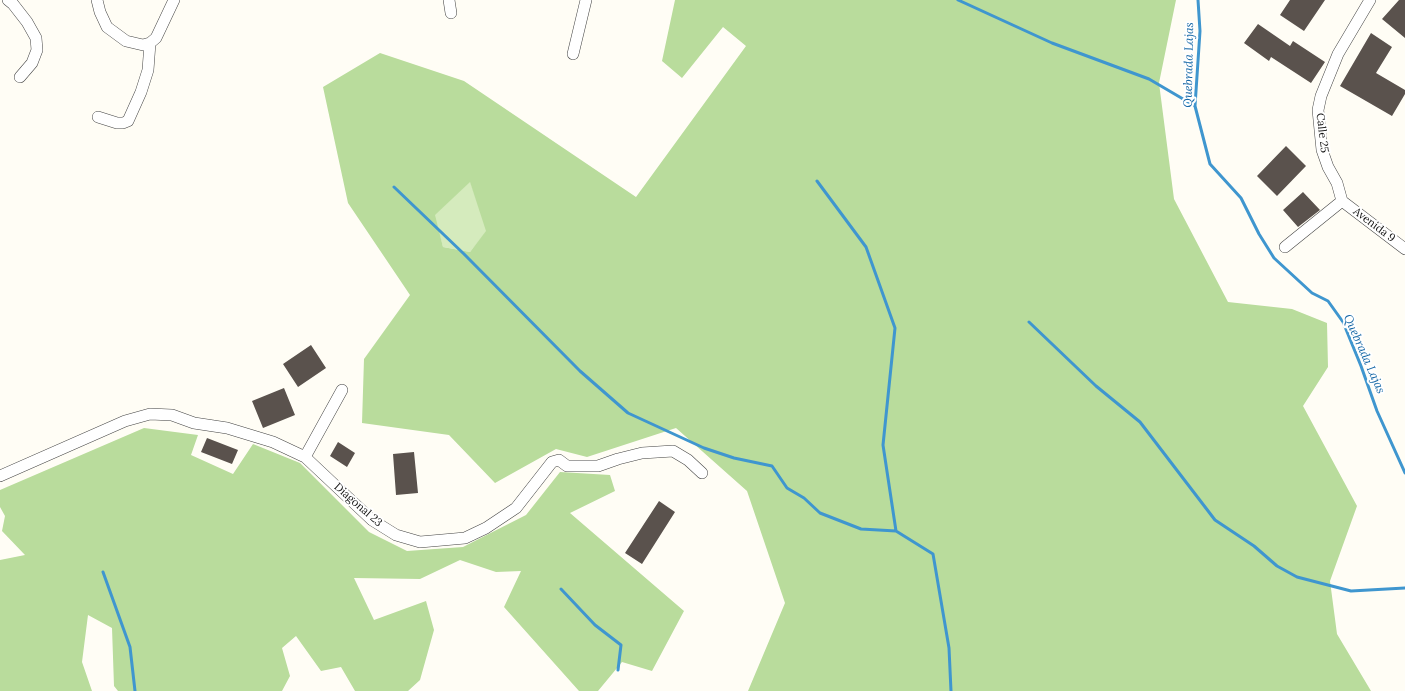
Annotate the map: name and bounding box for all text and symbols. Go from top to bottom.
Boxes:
water label: Quebrada Lajas [1181,22,1197,108]
street label: Calle 25 [1313,112,1331,154]
street label: Avenida 9 [1350,205,1398,245]
water label: Quebrada Lajas [1340,312,1388,396]
street label: Diagonal 23 [331,480,385,530]

